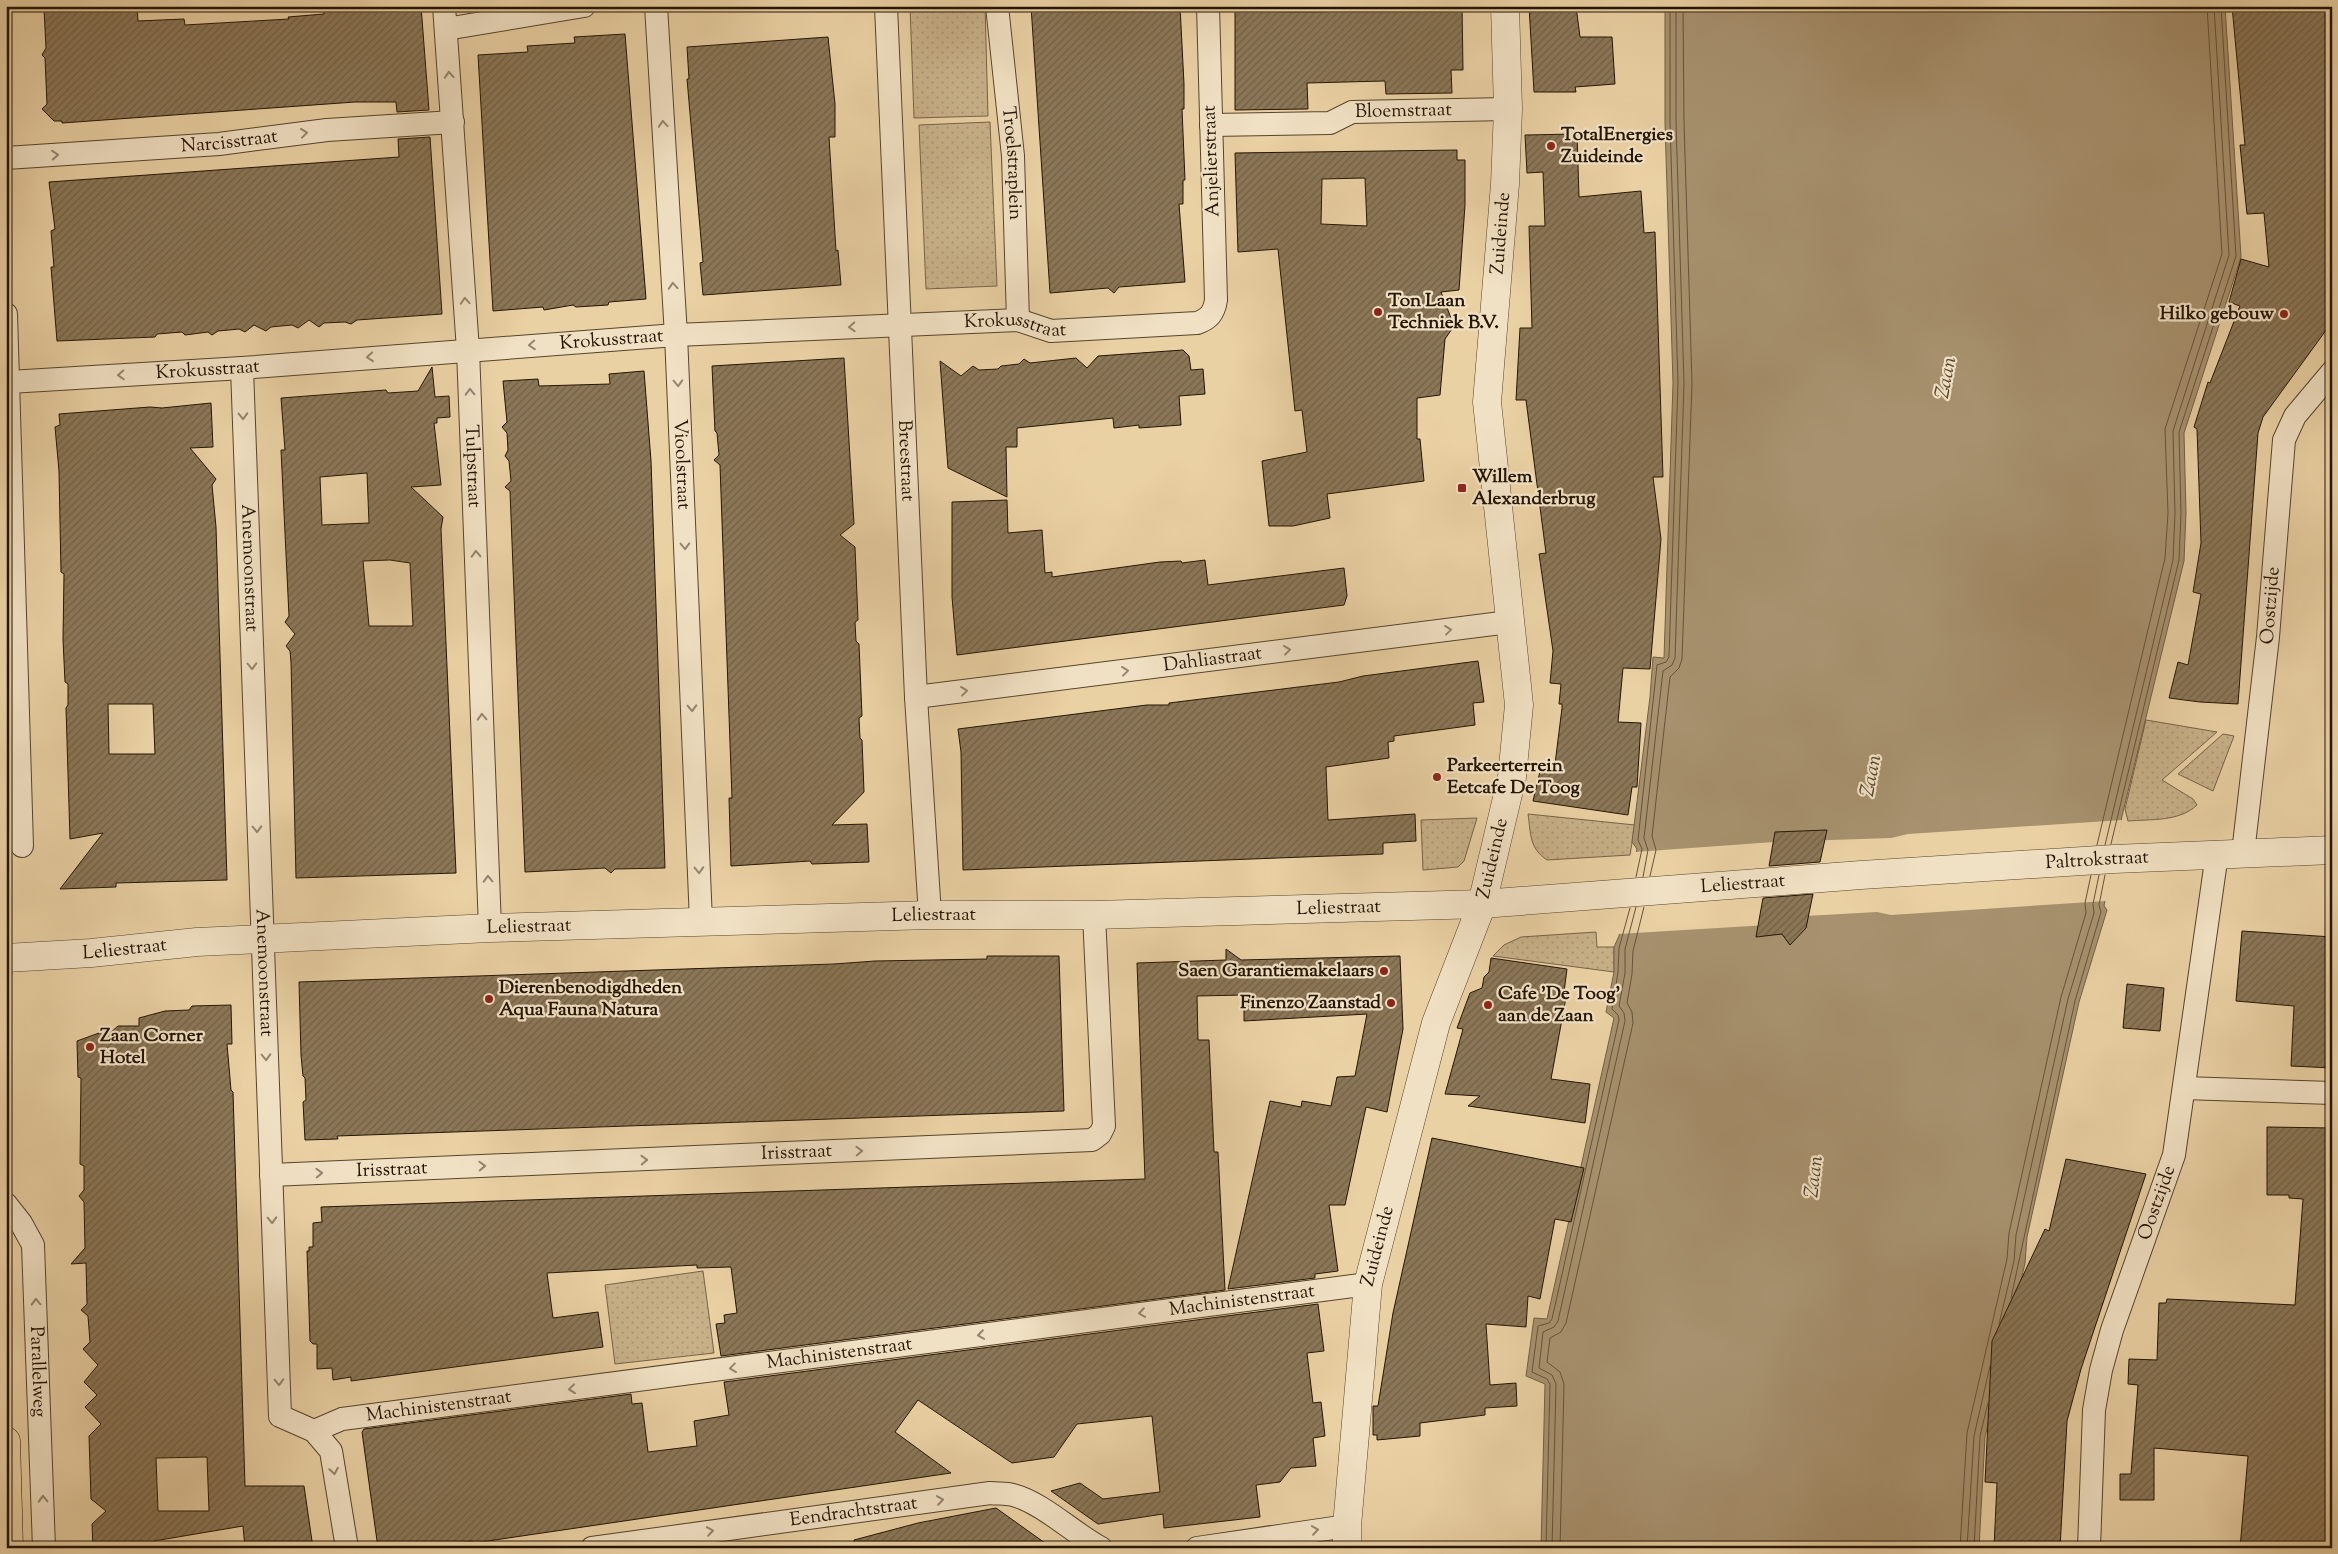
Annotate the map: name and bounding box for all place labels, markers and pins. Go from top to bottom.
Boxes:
place label: TotalEnergies Zuideinde [1561,122,1673,171]
marker: TotalEnergies Zuideinde [1545,140,1557,152]
place label: Ton Laan Techniek B.V. [1388,288,1499,337]
place label: Hilko gebouw [2160,301,2275,328]
marker: Ton Laan Techniek B.V. [1372,306,1384,318]
marker: Hilko gebouw [2278,308,2290,320]
place label: Willem Alexanderbrug [1472,464,1596,513]
marker: Willem Alexanderbrug [1456,482,1468,494]
place label: Parkeerterrein Eetcafe De Toog [1447,753,1581,802]
marker: Parkeerterrein Eetcafe De Toog [1431,771,1443,783]
place label: Saen Garantiemakelaars [1178,958,1375,985]
marker: Saen Garantiemakelaars [1378,965,1390,977]
place label: Dierenbenodigdheden Aqua Fauna Natura [499,975,683,1024]
place label: Cafe 'De Toog' aan de Zaan [1498,981,1621,1030]
place label: Finenzo Zaanstad [1240,990,1381,1017]
marker: Dierenbenodigdheden Aqua Fauna Natura [483,993,495,1005]
marker: Finenzo Zaanstad [1385,997,1397,1009]
marker: Cafe 'De Toog' aan de Zaan [1482,999,1494,1011]
place label: Zaan Corner Hotel [100,1023,204,1072]
marker: Zaan Corner Hotel [84,1041,96,1053]

